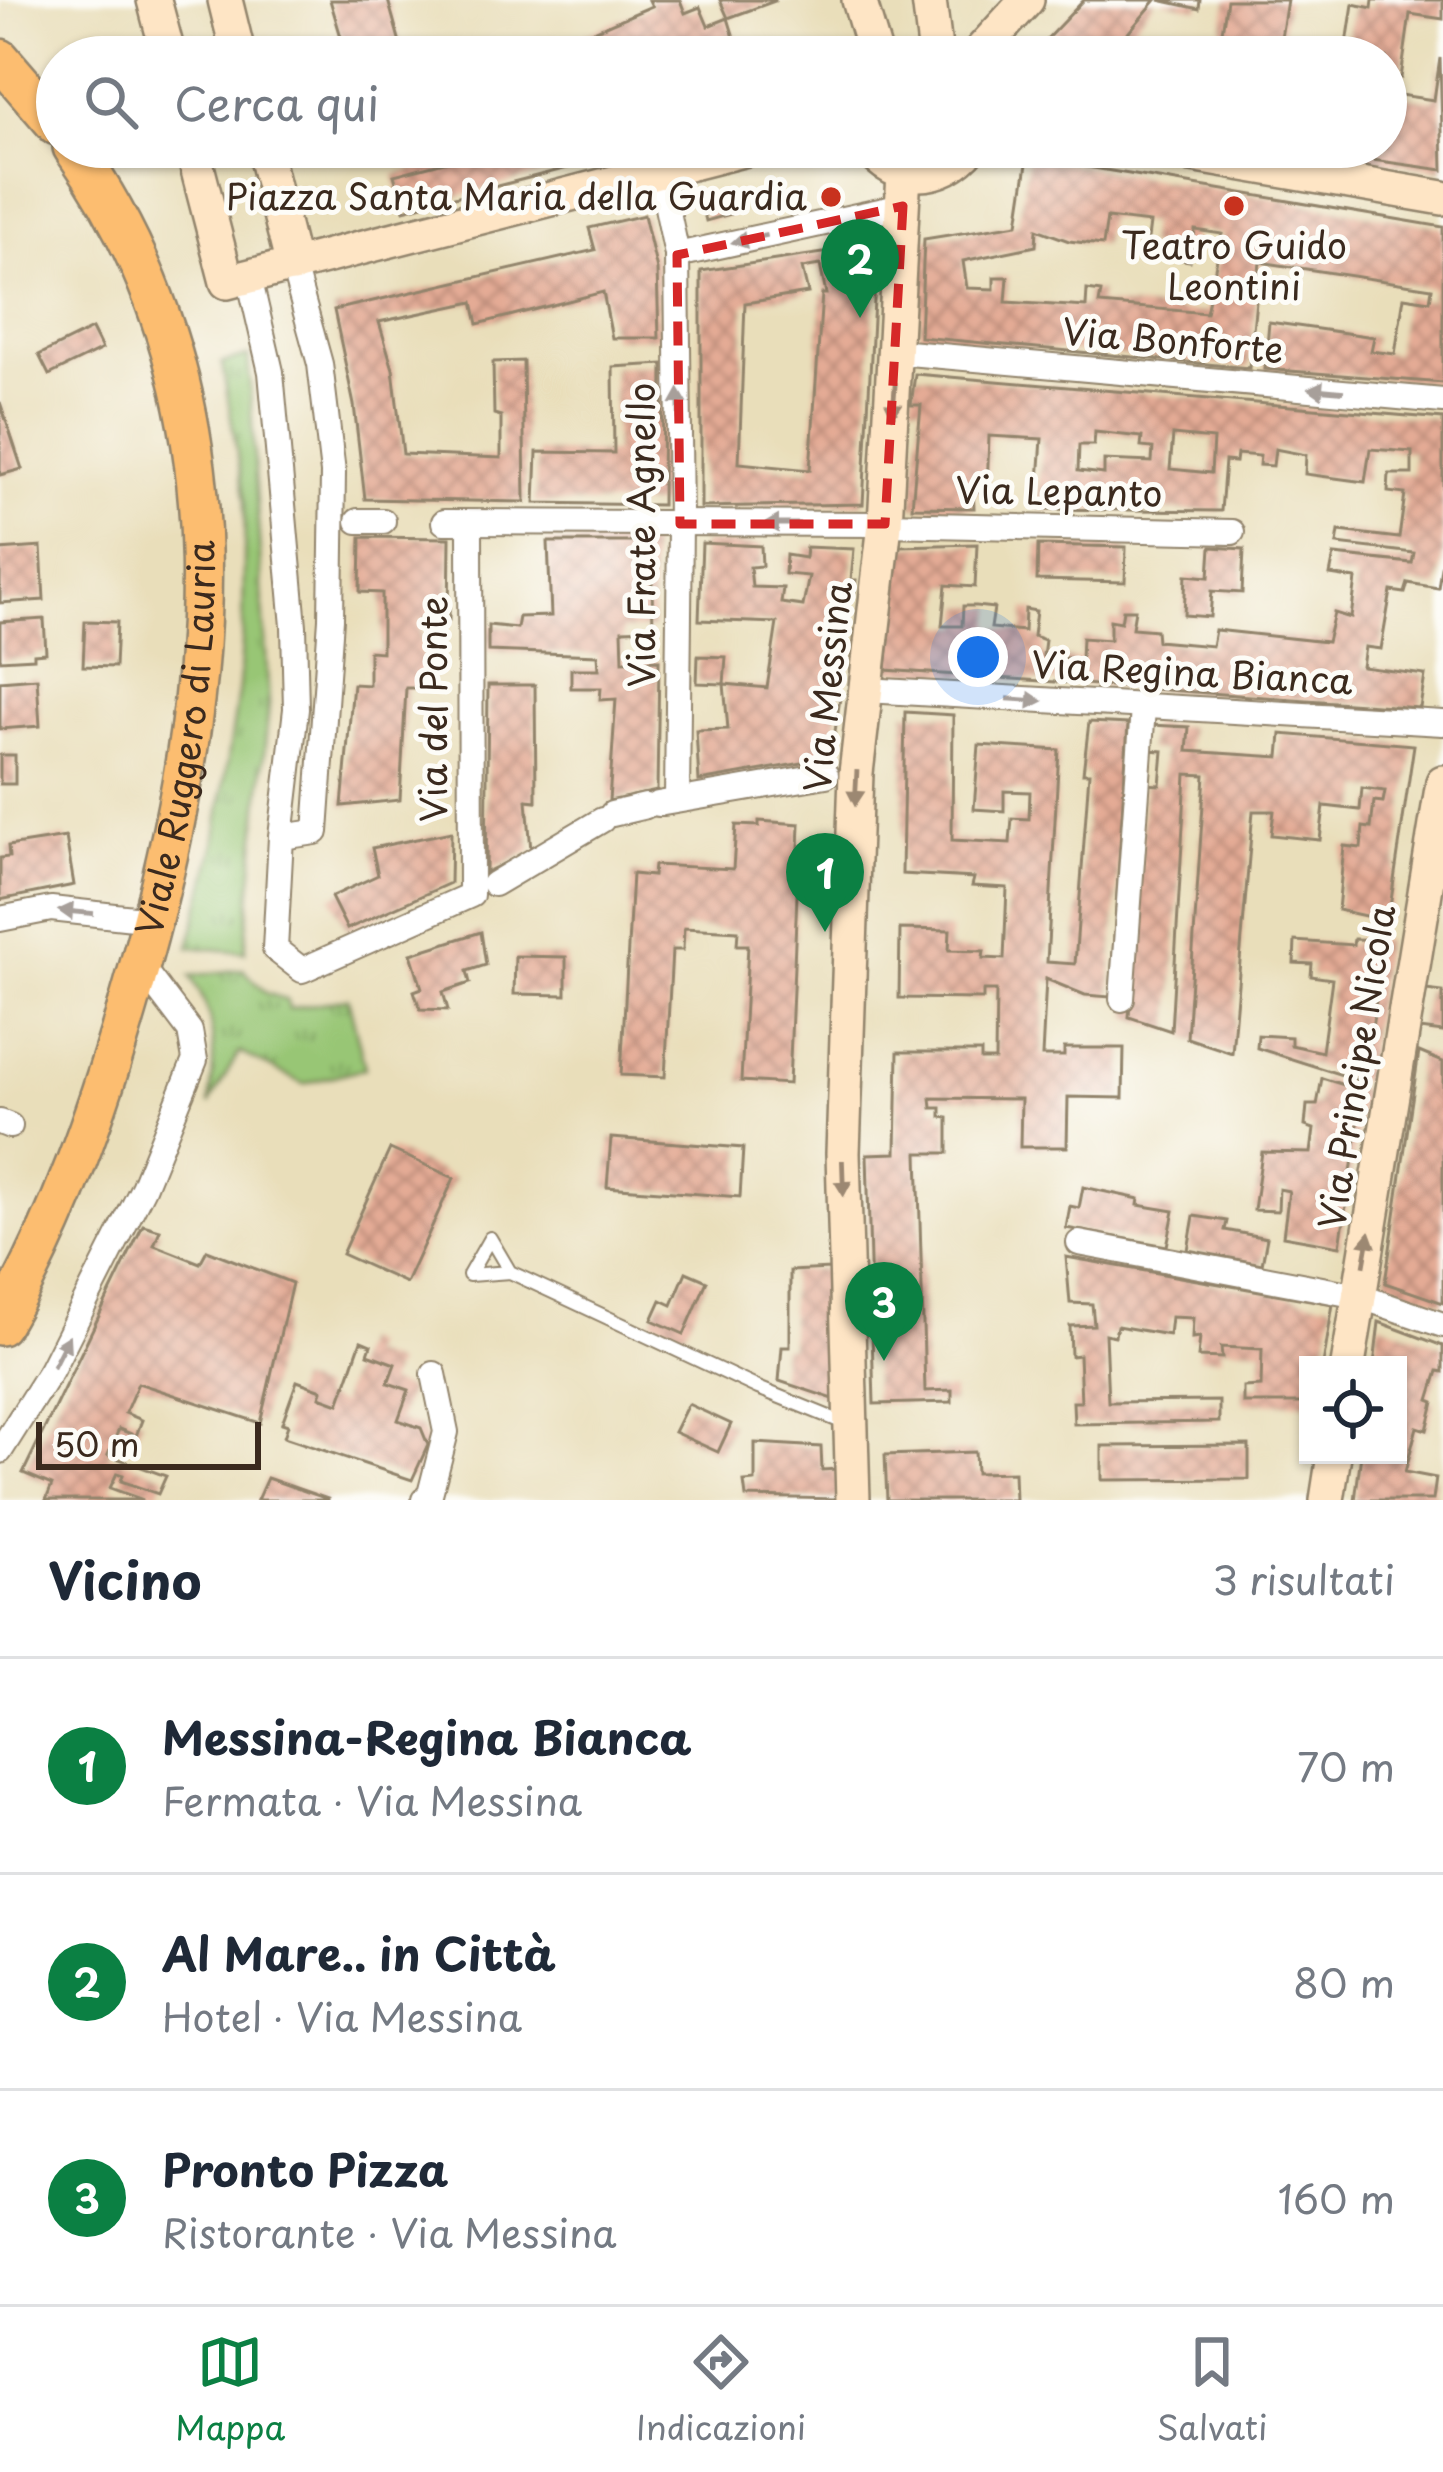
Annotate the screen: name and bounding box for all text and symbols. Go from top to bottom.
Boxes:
search box [36,36,1407,168]
text: Cerca qui [174,68,379,136]
icon: search [78,69,144,135]
place label: Piazza Santa Maria della Guardia [226,168,807,222]
marker: Piazza Santa Maria della Guardia [818,184,844,210]
marker: Teatro Guido Leontini [1221,193,1247,219]
place label: Teatro Guido Leontini [1121,217,1347,312]
pin: 2 [821,219,899,318]
one-way arrow [729,231,767,250]
street label: Via Bonforte [1060,302,1286,376]
one-way arrow [1307,381,1345,400]
one-way arrow [884,382,903,419]
street label: Via Frate Agnello [613,383,667,687]
one-way arrow [669,387,688,425]
street label: Via Lepanto [955,461,1163,519]
one-way arrow [762,514,800,533]
street label: Viale Ruggero di Lauria [120,540,227,941]
street label: Via Messina [788,578,864,795]
street label: Via del Ponte [405,596,459,822]
your location [948,627,1008,687]
street label: Via Regina Bianca [1030,636,1355,706]
one-way arrow [1007,691,1044,710]
one-way arrow [846,770,865,808]
pin: 1 [786,833,864,932]
street label: Via Principe Nicola [1303,900,1407,1233]
one-way arrow [57,902,94,921]
one-way arrow [834,1160,853,1198]
one-way arrow [1358,1230,1376,1268]
pin: 3 [845,1262,923,1361]
one-way arrow [50,1334,70,1368]
map controls [1299,1356,1407,1464]
button: locate [1299,1356,1407,1464]
scale bar [36,1416,261,1469]
text: 50 m [54,1418,140,1468]
text: Vicino [48,1540,201,1617]
text: 3 risultati [1212,1549,1395,1608]
text: Messina-Regina Bianca [162,1702,691,1770]
text: 1 [78,1736,96,1795]
text: 70 m [1297,1736,1395,1795]
text: Fermata · Via Messina [162,1770,582,1829]
text: Al Mare.. in Città [162,1918,556,1986]
text: 2 [73,1952,101,2011]
text: 80 m [1293,1952,1395,2011]
text: Hotel · Via Messina [162,1986,522,2045]
text: Pronto Pizza [162,2134,448,2202]
text: 3 [74,2168,100,2227]
text: 160 m [1278,2168,1395,2227]
text: Ristorante · Via Messina [162,2202,617,2261]
tab: Mappa [175,2329,285,2451]
tab: Indicazioni [636,2329,806,2451]
tab: Salvati [1157,2329,1268,2451]

